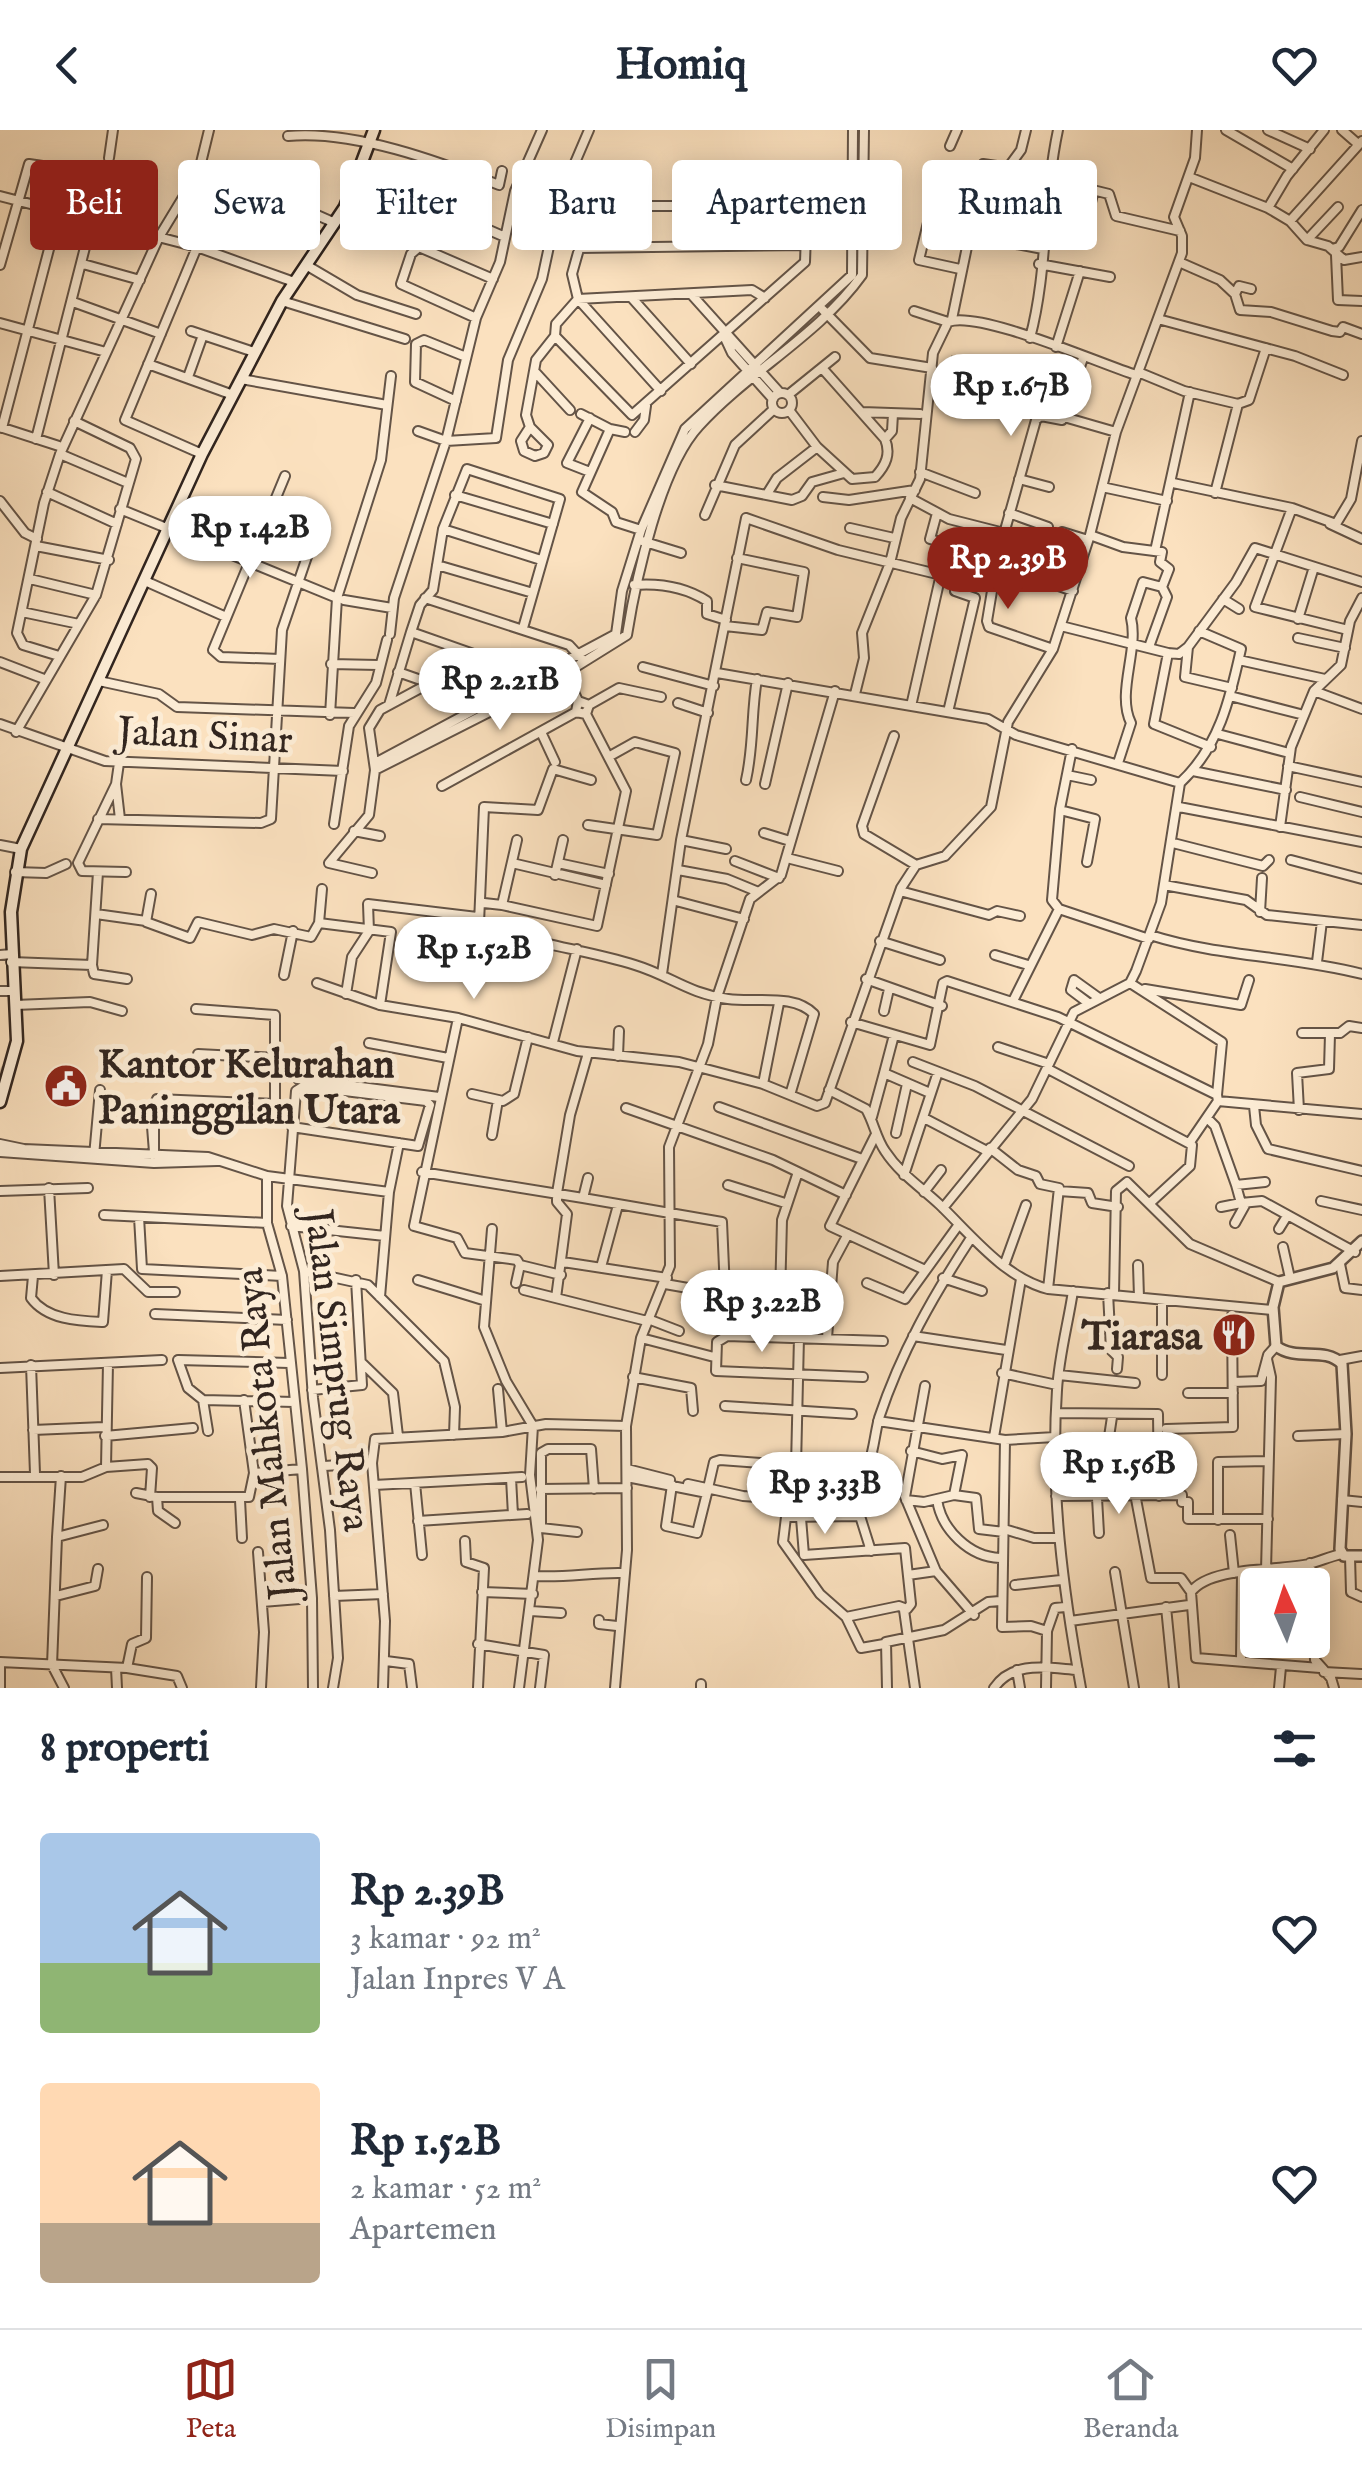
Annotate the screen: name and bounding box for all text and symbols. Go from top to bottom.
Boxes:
text: Homiq [615,37,747,94]
icon: back [40,38,95,93]
icon: heart [1267,38,1322,93]
chip: Beli [30,160,158,250]
chip: Sewa [178,160,320,250]
chip: Filter [340,160,492,250]
chip: Baru [512,160,652,250]
chip: Apartemen [672,160,902,250]
chip: Rumah [922,160,1097,250]
pin: Rp 1.67B [908,354,1114,439]
text: Rp 1.67B [953,366,1069,407]
pin: Rp 1.42B [147,496,353,581]
text: Rp 1.42B [190,508,310,549]
pin: Rp 2.39B [905,527,1111,612]
text: Rp 2.39B [949,539,1067,580]
pin: Rp 2.21B [397,648,603,733]
text: Rp 2.21B [441,660,559,701]
street label: Jalan Sinar [112,707,294,768]
pin: Rp 1.52B [371,917,577,1002]
text: Rp 1.52B [417,929,531,970]
place label: Kantor Kelurahan Paninggilan Utara [98,1041,400,1138]
public building icon: Kantor Kelurahan Paninggilan Utara [43,1063,89,1109]
street label: Jalan Simprug Raya [290,1203,381,1535]
street label: Jalan Mahkota Raya [226,1265,312,1606]
pin: Rp 3.22B [659,1270,865,1355]
text: Rp 3.22B [703,1282,821,1323]
restaurant icon: Tiarasa [1211,1312,1257,1358]
place label: Tiarasa [1081,1313,1203,1364]
pin: Rp 1.56B [1016,1432,1222,1517]
text: Rp 1.56B [1062,1444,1176,1485]
pin: Rp 3.33B [722,1452,928,1537]
text: Rp 3.33B [769,1464,881,1505]
north arrow [1240,1568,1330,1658]
map controls [1240,1568,1330,1658]
icon: filters [1267,1721,1322,1776]
text: 8 properti [40,1722,209,1775]
text: Rp 2.39B [350,1866,504,1919]
icon: home [120,1873,240,1993]
icon: heart [1267,1906,1322,1961]
text: 3 kamar · 92 m² [350,1919,541,1960]
text: Jalan Inpres V A [350,1960,565,2001]
text: Rp 1.52B [350,2116,501,2169]
icon: home [120,2123,240,2243]
icon: heart [1267,2156,1322,2211]
text: 2 kamar · 52 m² [350,2169,541,2210]
text: Apartemen [350,2210,497,2251]
tab: Peta [183,2352,238,2447]
tab: Disimpan [605,2352,716,2447]
tab: Beranda [1083,2352,1179,2447]

